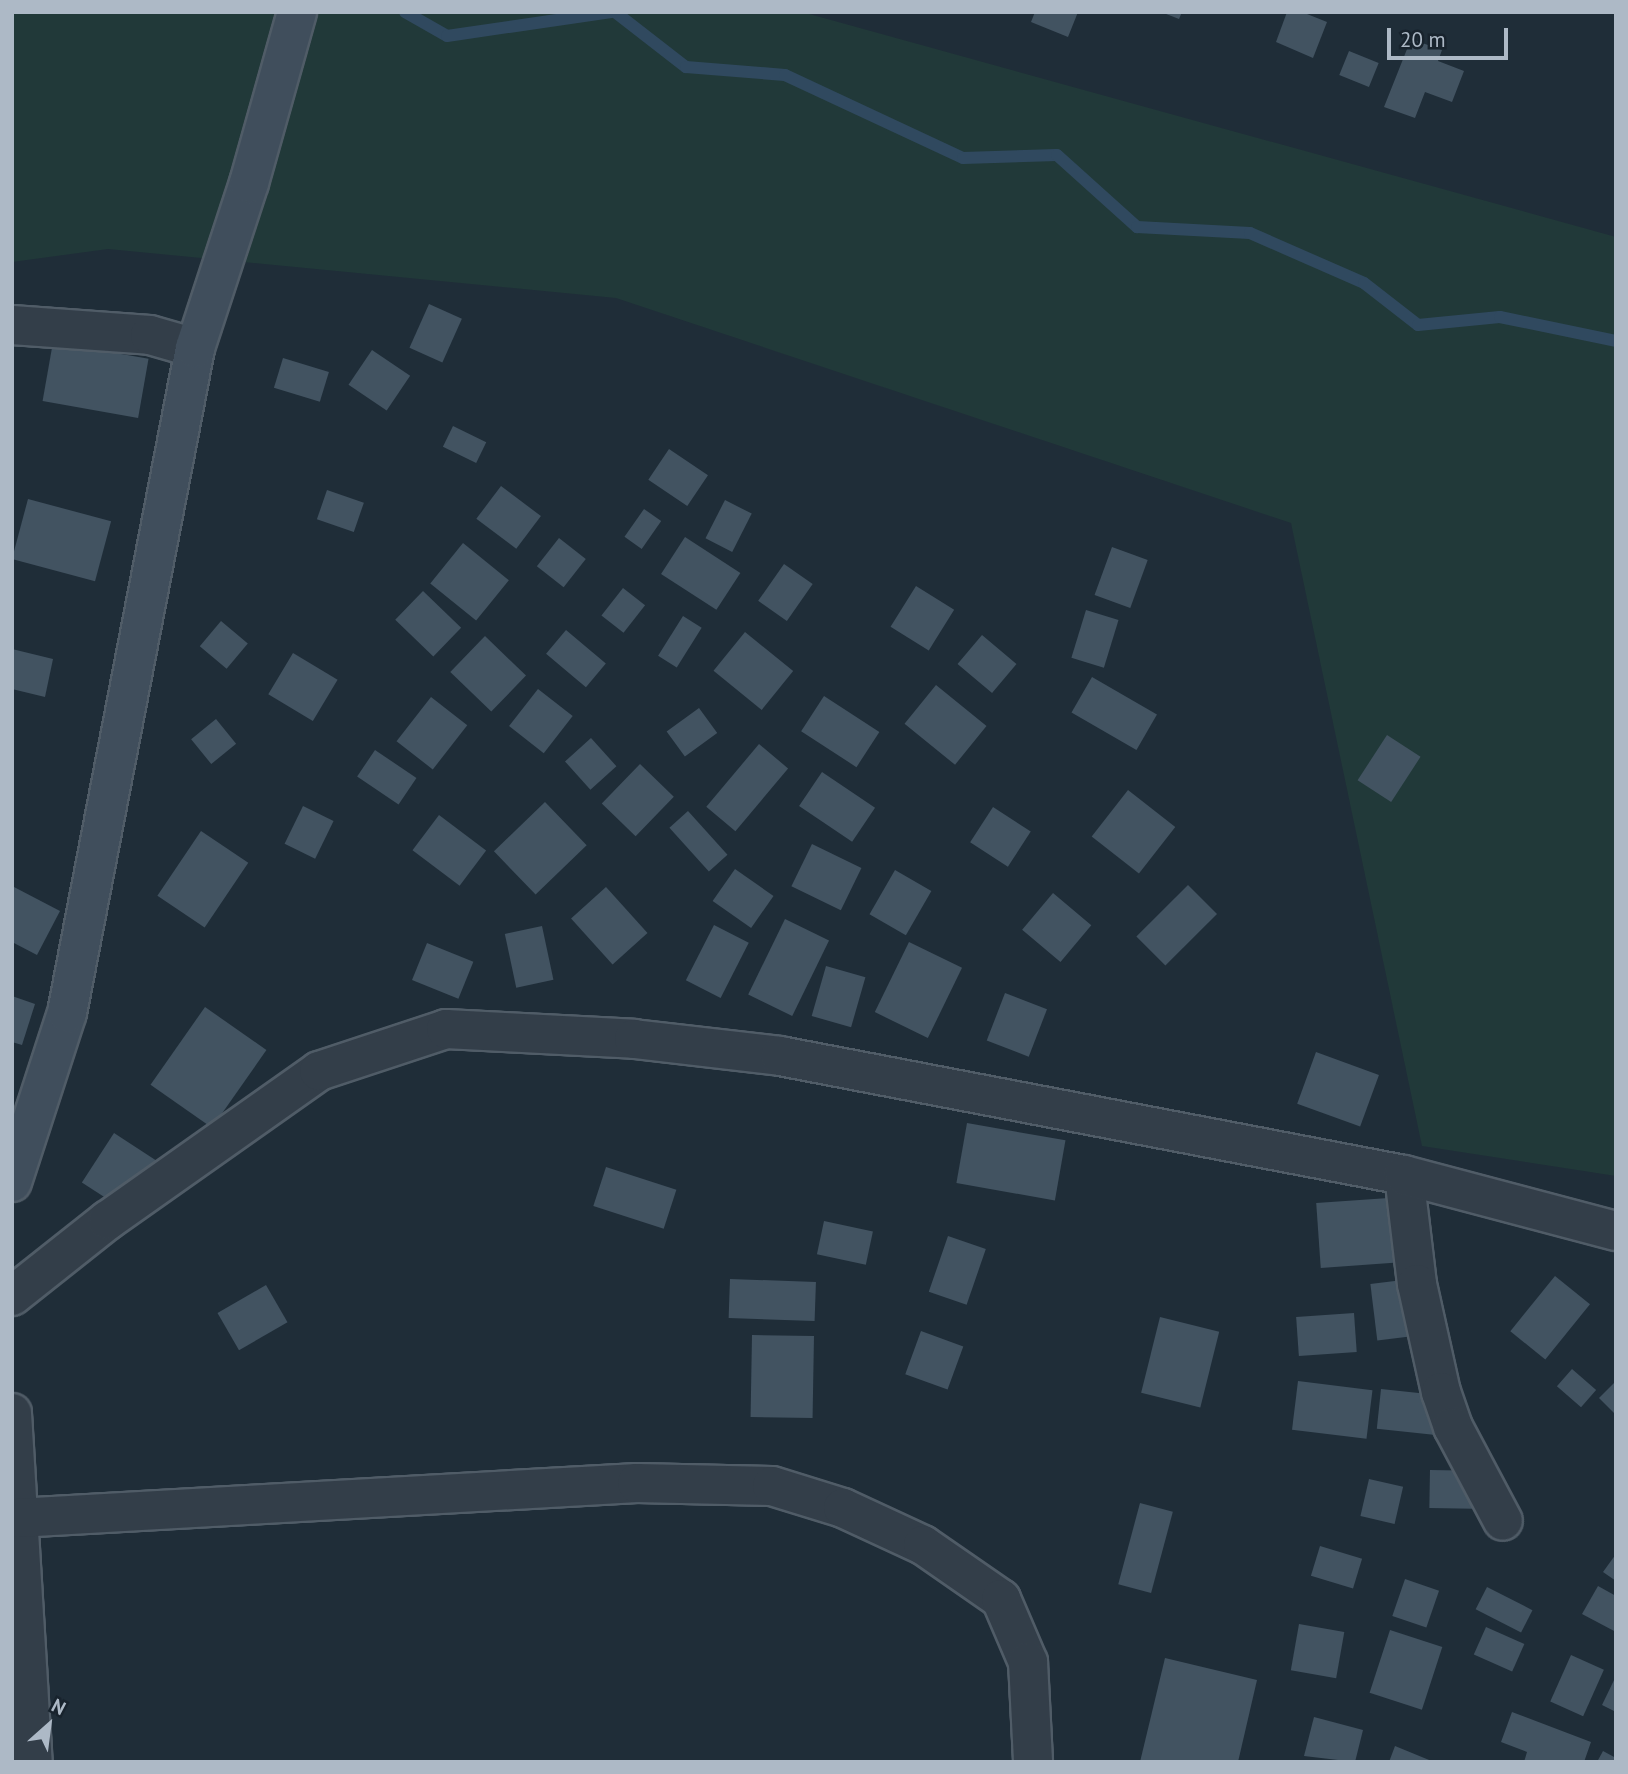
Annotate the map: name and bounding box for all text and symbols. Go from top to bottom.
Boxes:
scale bar [1390,14,1511,58]
text: 20 m [1400,26,1446,53]
north arrow [14,1690,84,1760]
text: N [48,1693,70,1720]

